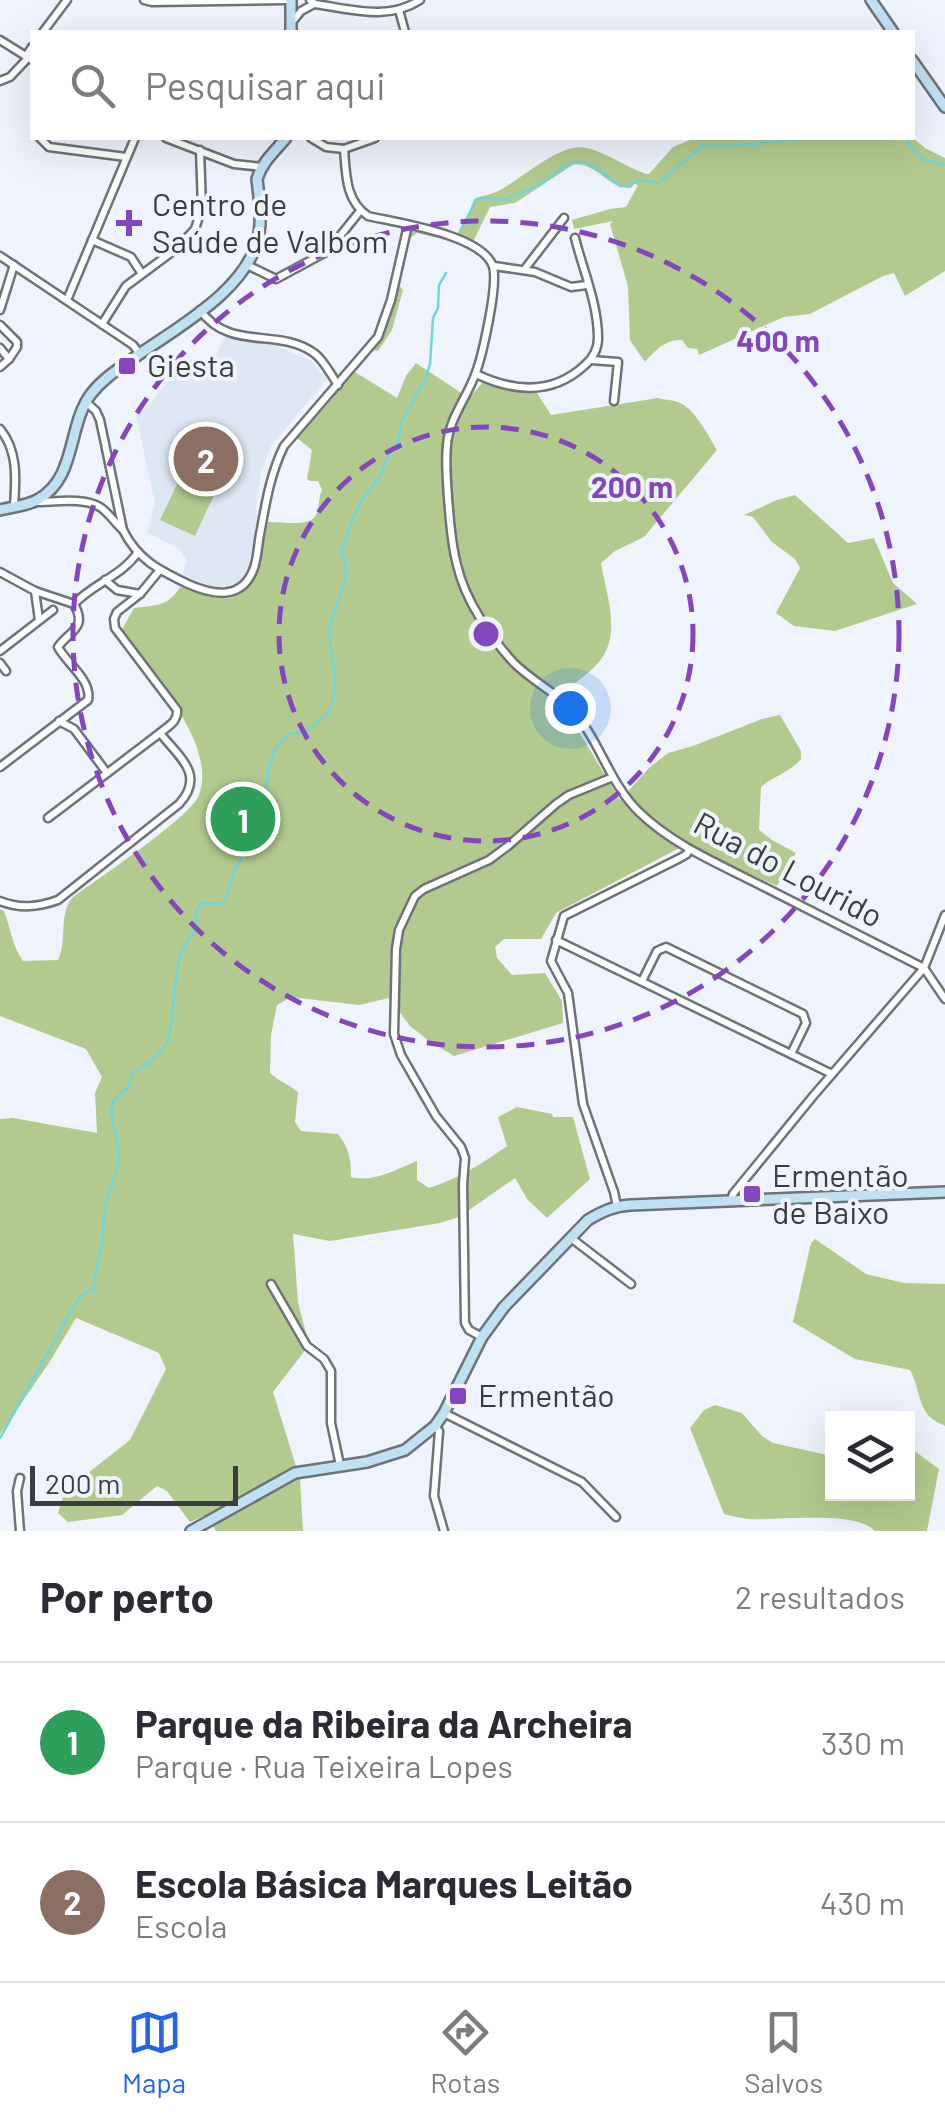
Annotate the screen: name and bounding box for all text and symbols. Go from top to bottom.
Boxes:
search box [30,30,915,140]
icon: search [65,58,120,113]
text: Pesquisar aqui [145,62,386,108]
place label: Centro de Saúde de Valbom [152,184,388,259]
marker: Centro de Saúde de Valbom [116,210,142,236]
text: 400 m [736,322,820,358]
place label: Giesta [147,345,235,383]
marker: Giesta [116,355,138,377]
pin: 2 [174,422,238,496]
text: 200 m [591,468,673,504]
centre of rings [468,616,504,652]
your location [545,683,596,734]
pin: 1 [210,782,276,856]
street label: Rua do Lourido [688,803,890,934]
place label: Ermentão de Baixo [772,1155,909,1230]
marker: Ermentão de Baixo [741,1183,763,1205]
place label: Ermentão [478,1375,615,1413]
marker: Ermentão [447,1385,469,1407]
map controls [825,1411,915,1501]
button: layers [825,1411,915,1501]
scale bar [30,1461,238,1506]
text: 200 m [45,1466,120,1500]
text: Por perto [40,1571,214,1621]
text: 2 resultados [735,1577,905,1615]
text: Parque da Ribeira da Archeira [135,1700,632,1746]
text: 1 [67,1723,78,1761]
text: 330 m [821,1723,905,1761]
text: Parque · Rua Teixeira Lopes [135,1746,513,1784]
text: Escola Básica Marques Leitão [135,1860,633,1906]
text: 2 [64,1883,81,1921]
text: 430 m [820,1883,905,1921]
text: Escola [135,1906,227,1944]
tab: Mapa [122,2005,186,2099]
tab: Rotas [430,2005,500,2099]
tab: Salvos [744,2005,823,2099]

